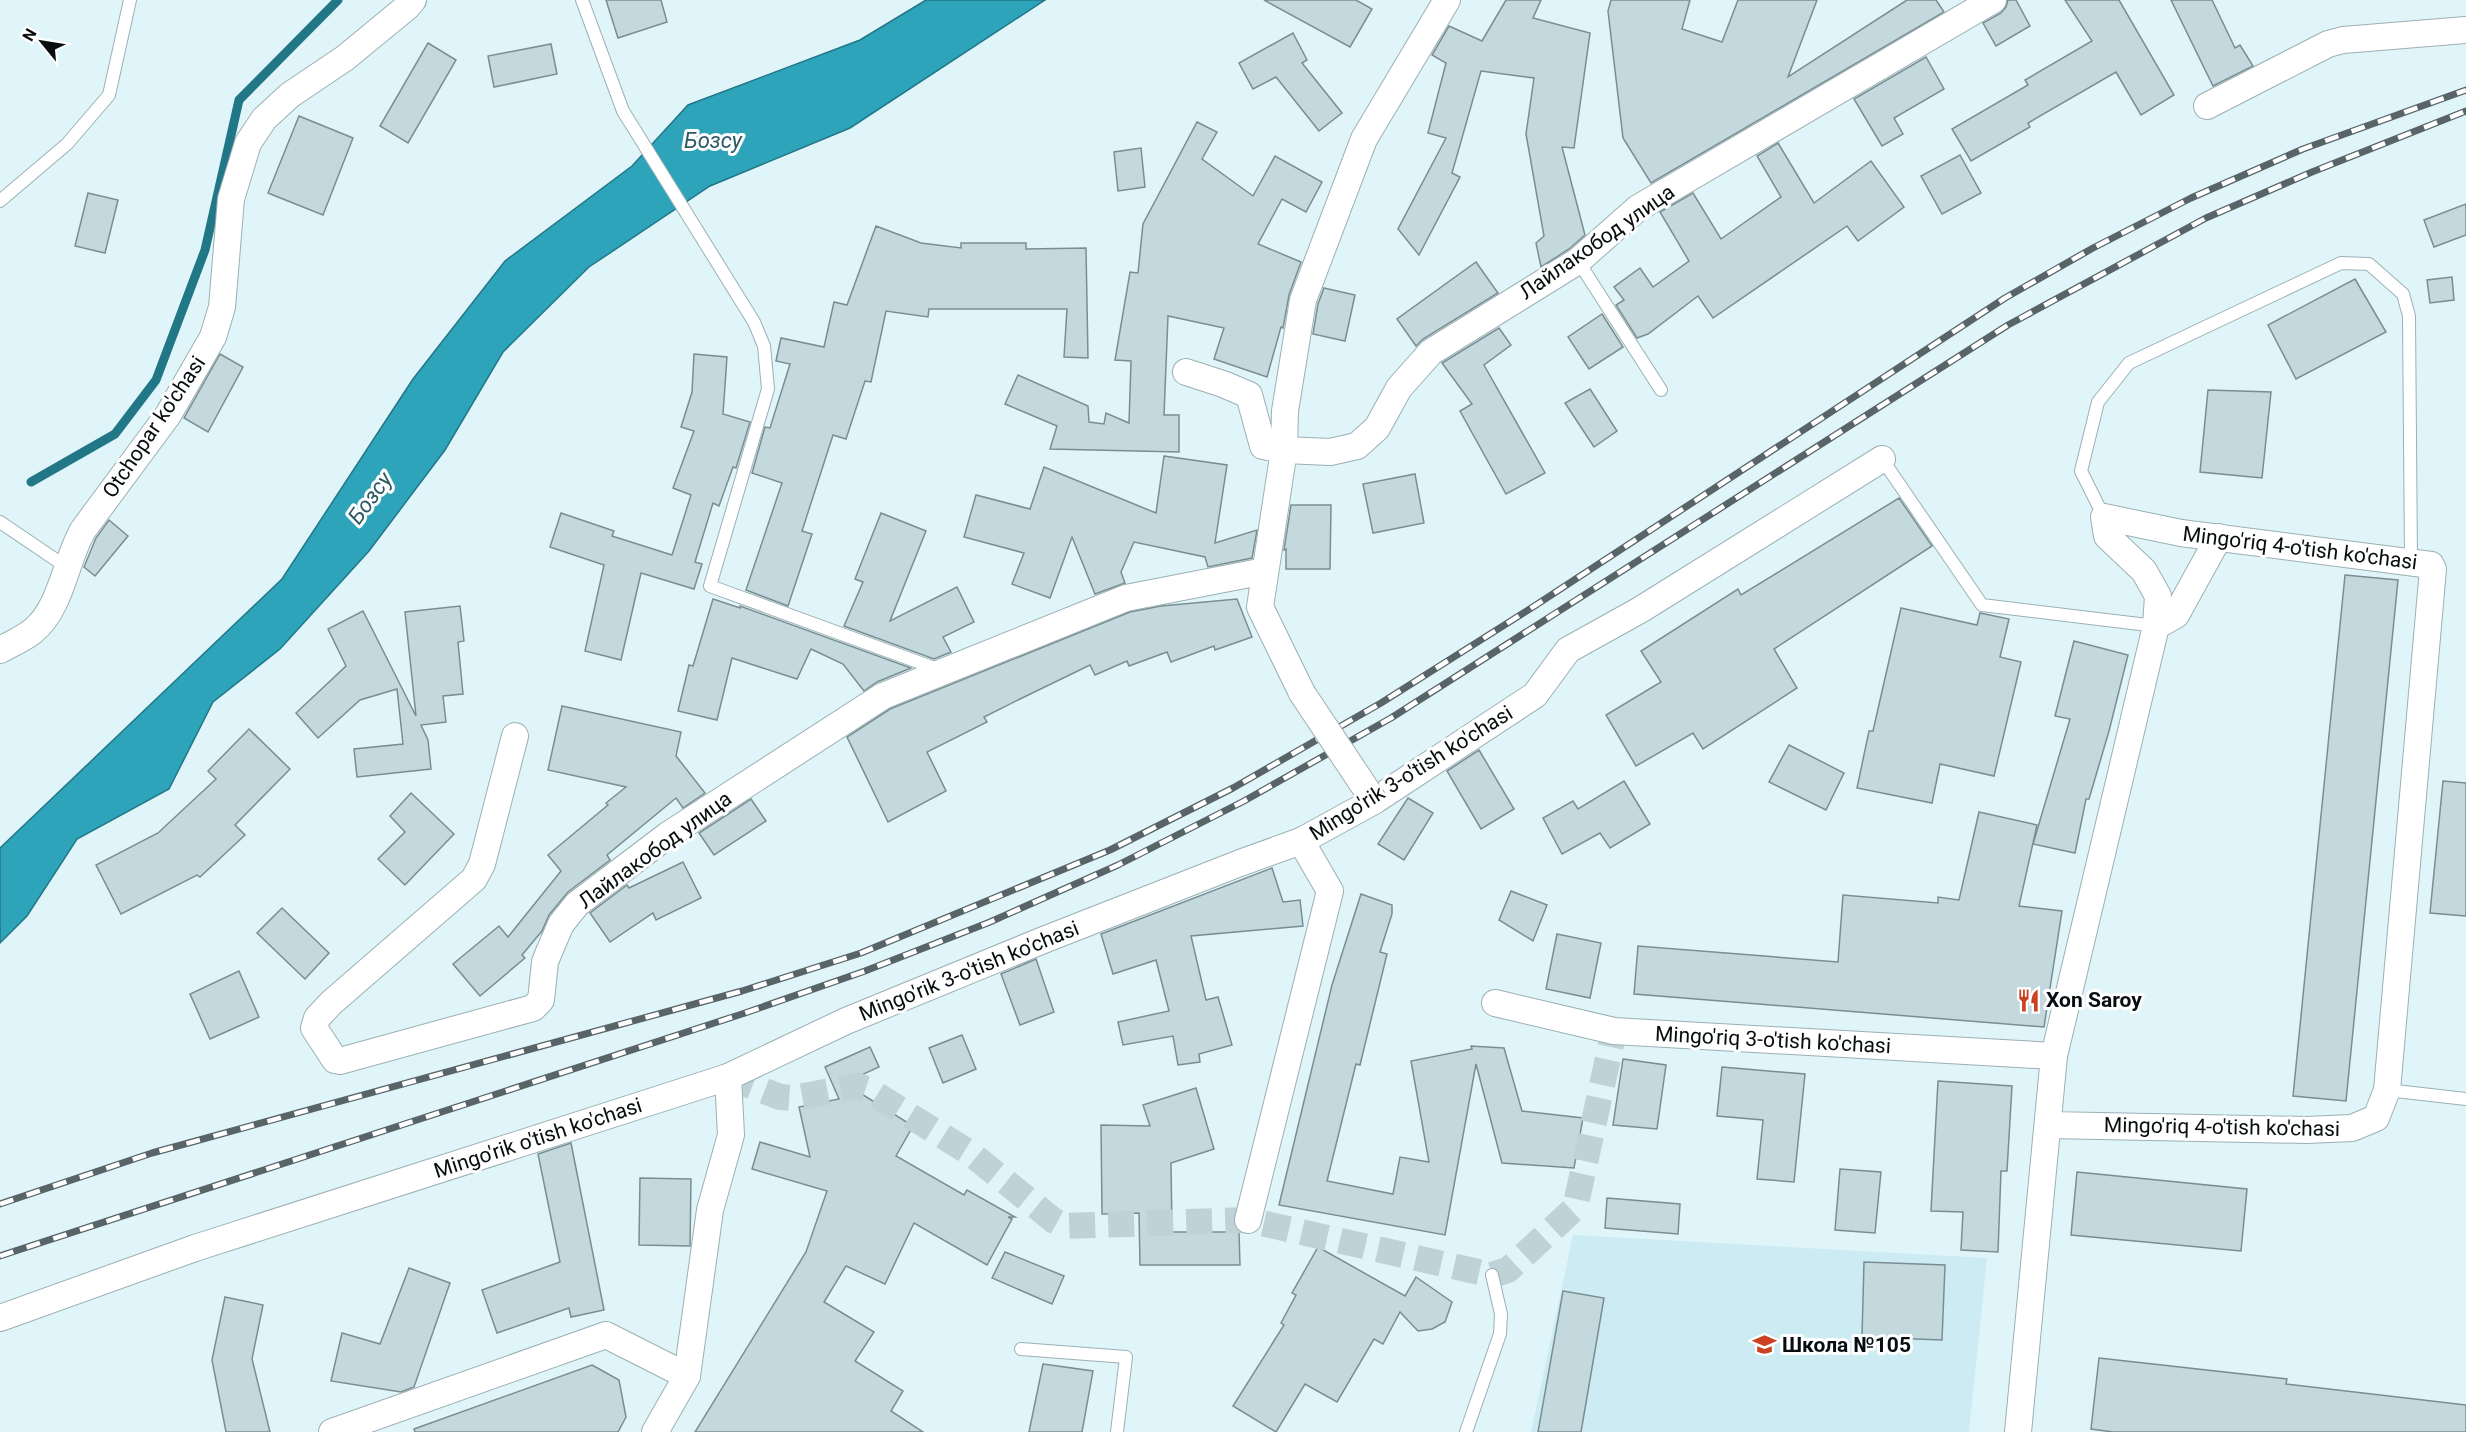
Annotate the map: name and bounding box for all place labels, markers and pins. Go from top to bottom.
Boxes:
restaurant icon: Xon Saroy [2015,987,2041,1013]
place label: Xon Saroy [2046,988,2142,1012]
school or university icon: Школа №105 [1751,1332,1777,1358]
place label: Школа №105 [1782,1333,1911,1357]

